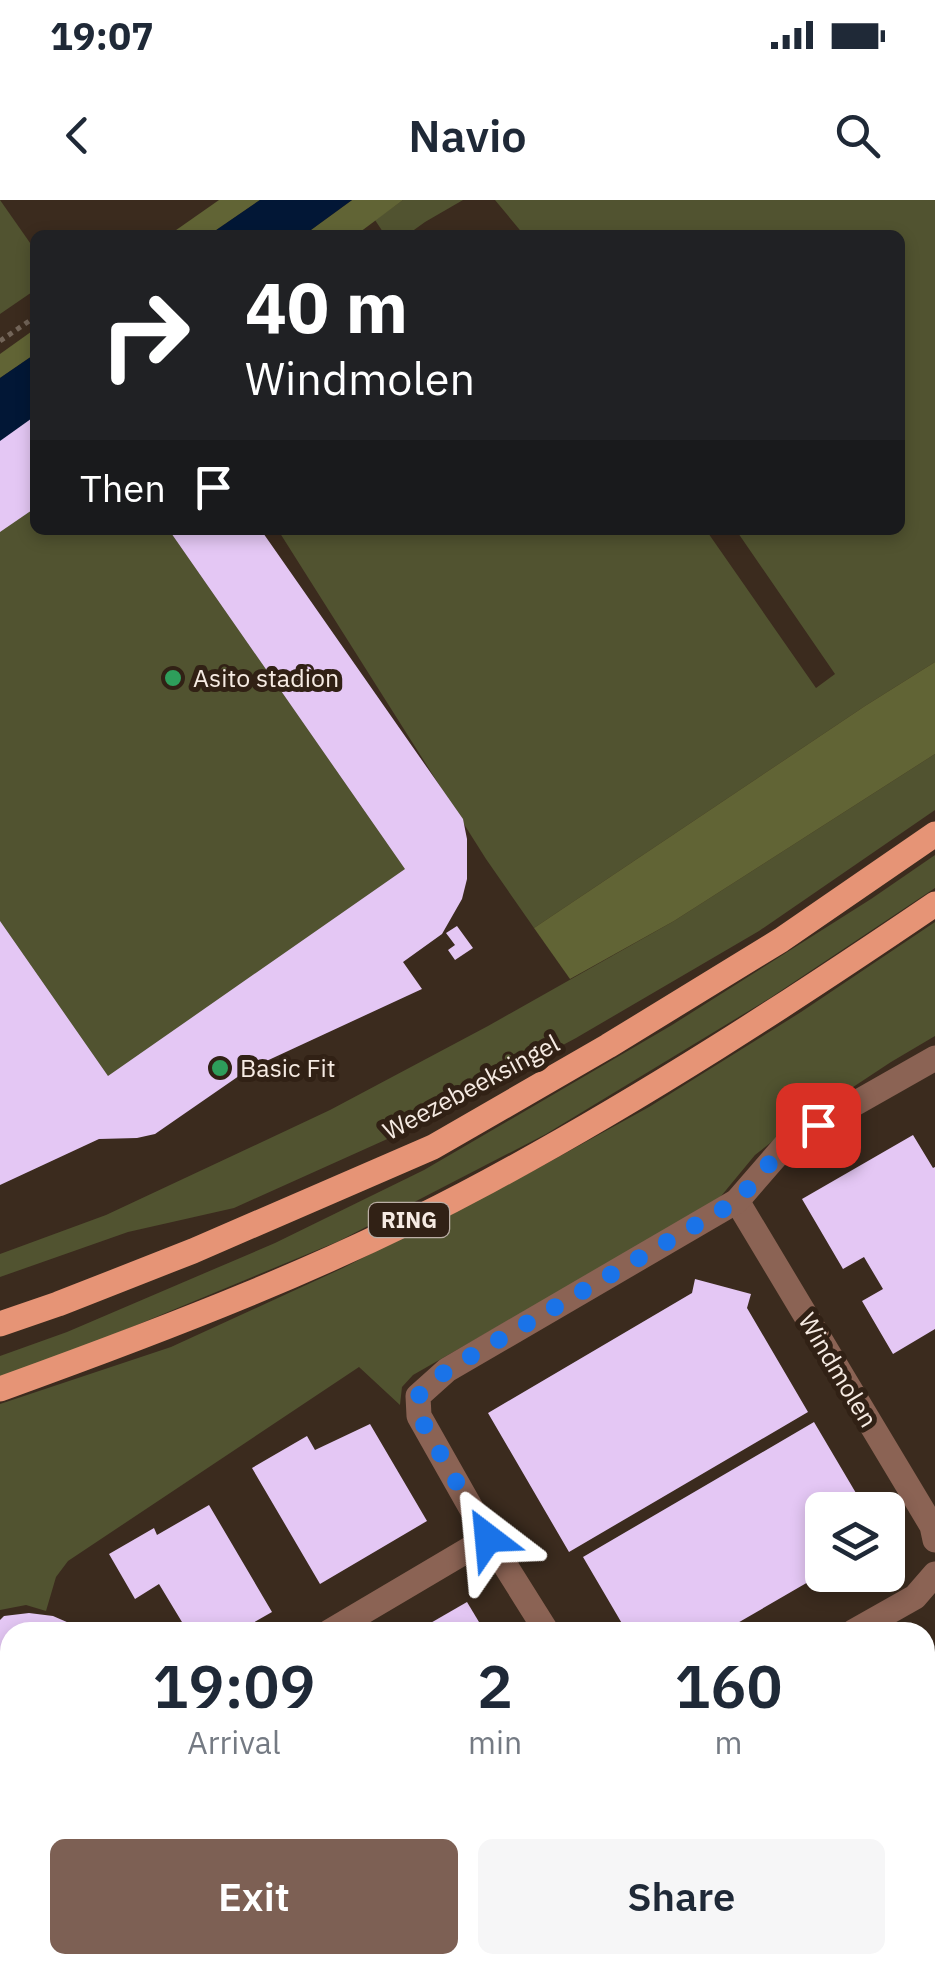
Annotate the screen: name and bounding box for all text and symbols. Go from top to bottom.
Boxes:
text: 19:07 [50,11,154,60]
text: Navio [408,106,527,164]
icon: back [50,108,105,163]
icon: search [830,108,885,163]
text: 40 m [245,261,408,352]
icon: right [80,270,210,400]
text: Windmolen [245,349,475,407]
icon: arrive [186,460,241,515]
text: Then [80,463,166,512]
place label: Asito stadion [193,661,339,694]
marker: Asito stadion [162,667,184,689]
street label: Weezebeeksingel [377,1026,565,1147]
place label: Basic Fit [240,1051,336,1084]
marker: Basic Fit [209,1057,231,1079]
pin [776,1083,861,1168]
icon: arrive [791,1098,846,1153]
road number: RING [369,1203,449,1237]
street label: Windmolen [791,1306,885,1433]
position arrow [436,1486,540,1590]
map controls [805,1492,905,1592]
button: layers [805,1492,905,1592]
text: 19:09 [152,1646,316,1725]
text: 2 [477,1646,513,1725]
text: 160 [675,1646,783,1725]
text: Arrival [187,1721,281,1763]
text: min [468,1721,522,1763]
text: m [715,1721,743,1763]
button: Exit [50,1839,458,1954]
button: Share [478,1839,885,1954]

